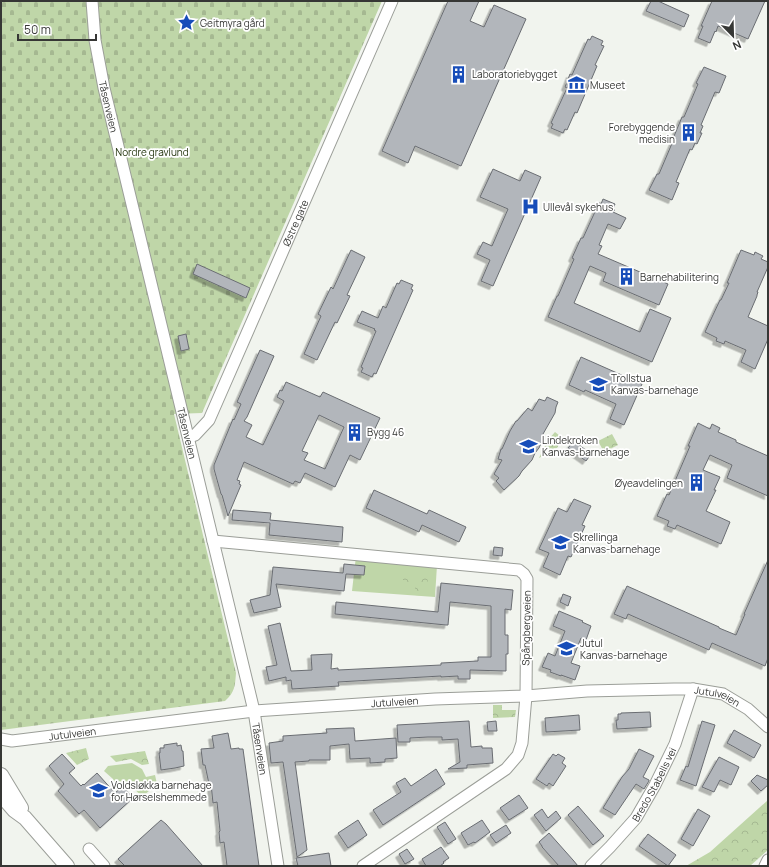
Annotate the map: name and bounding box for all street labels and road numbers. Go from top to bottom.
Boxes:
street label: Tåsenveien [96,80,121,134]
street label: Østre gate [279,197,311,248]
street label: Tåsenveien [174,406,200,460]
street label: Spångbergveien [518,590,534,666]
street label: Jutulveien [693,682,743,710]
street label: Jutulveien [370,693,419,710]
street label: Tåsenveien [249,722,271,776]
street label: Jutulveien [48,724,97,743]
street label: Bredo Stabells vei [629,745,679,824]

